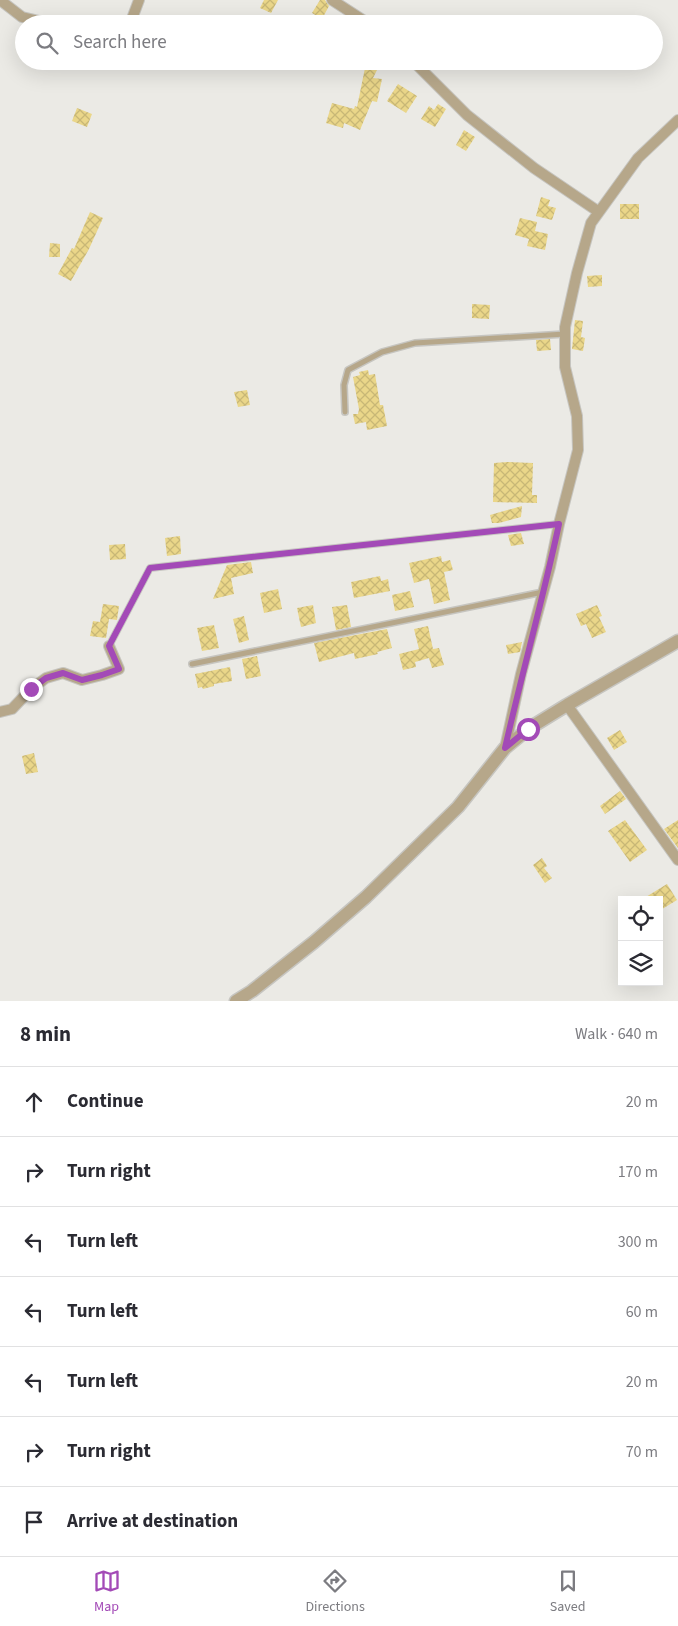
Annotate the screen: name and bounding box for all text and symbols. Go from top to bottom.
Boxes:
search box [15,15,663,70]
icon: search [33,29,61,57]
text: Search here [73,29,167,56]
route end [20,678,43,701]
route start [517,718,540,741]
map controls [618,896,663,986]
button: locate [618,896,663,941]
button: layers [618,941,663,986]
text: 8 min [20,1019,71,1049]
text: Walk · 640 m [575,1023,658,1045]
icon: ahead [20,1088,48,1116]
text: Continue [67,1088,144,1115]
text: 20 m [626,1091,658,1113]
icon: right [20,1158,48,1186]
text: Turn right [67,1158,151,1185]
text: 170 m [618,1161,658,1183]
icon: left [20,1228,48,1256]
text: Turn left [67,1228,138,1255]
text: 300 m [618,1231,658,1253]
icon: left [20,1298,48,1326]
text: Turn left [67,1298,138,1325]
text: 60 m [626,1301,658,1323]
icon: left [20,1368,48,1396]
text: Turn left [67,1368,138,1395]
text: 20 m [626,1371,658,1393]
icon: right [20,1438,48,1466]
text: Turn right [67,1438,151,1465]
text: 70 m [626,1441,658,1463]
icon: arrive [20,1508,48,1536]
text: Arrive at destination [67,1508,238,1535]
tab: Map [93,1567,121,1617]
tab: Directions [306,1567,365,1617]
tab: Saved [550,1567,585,1617]

